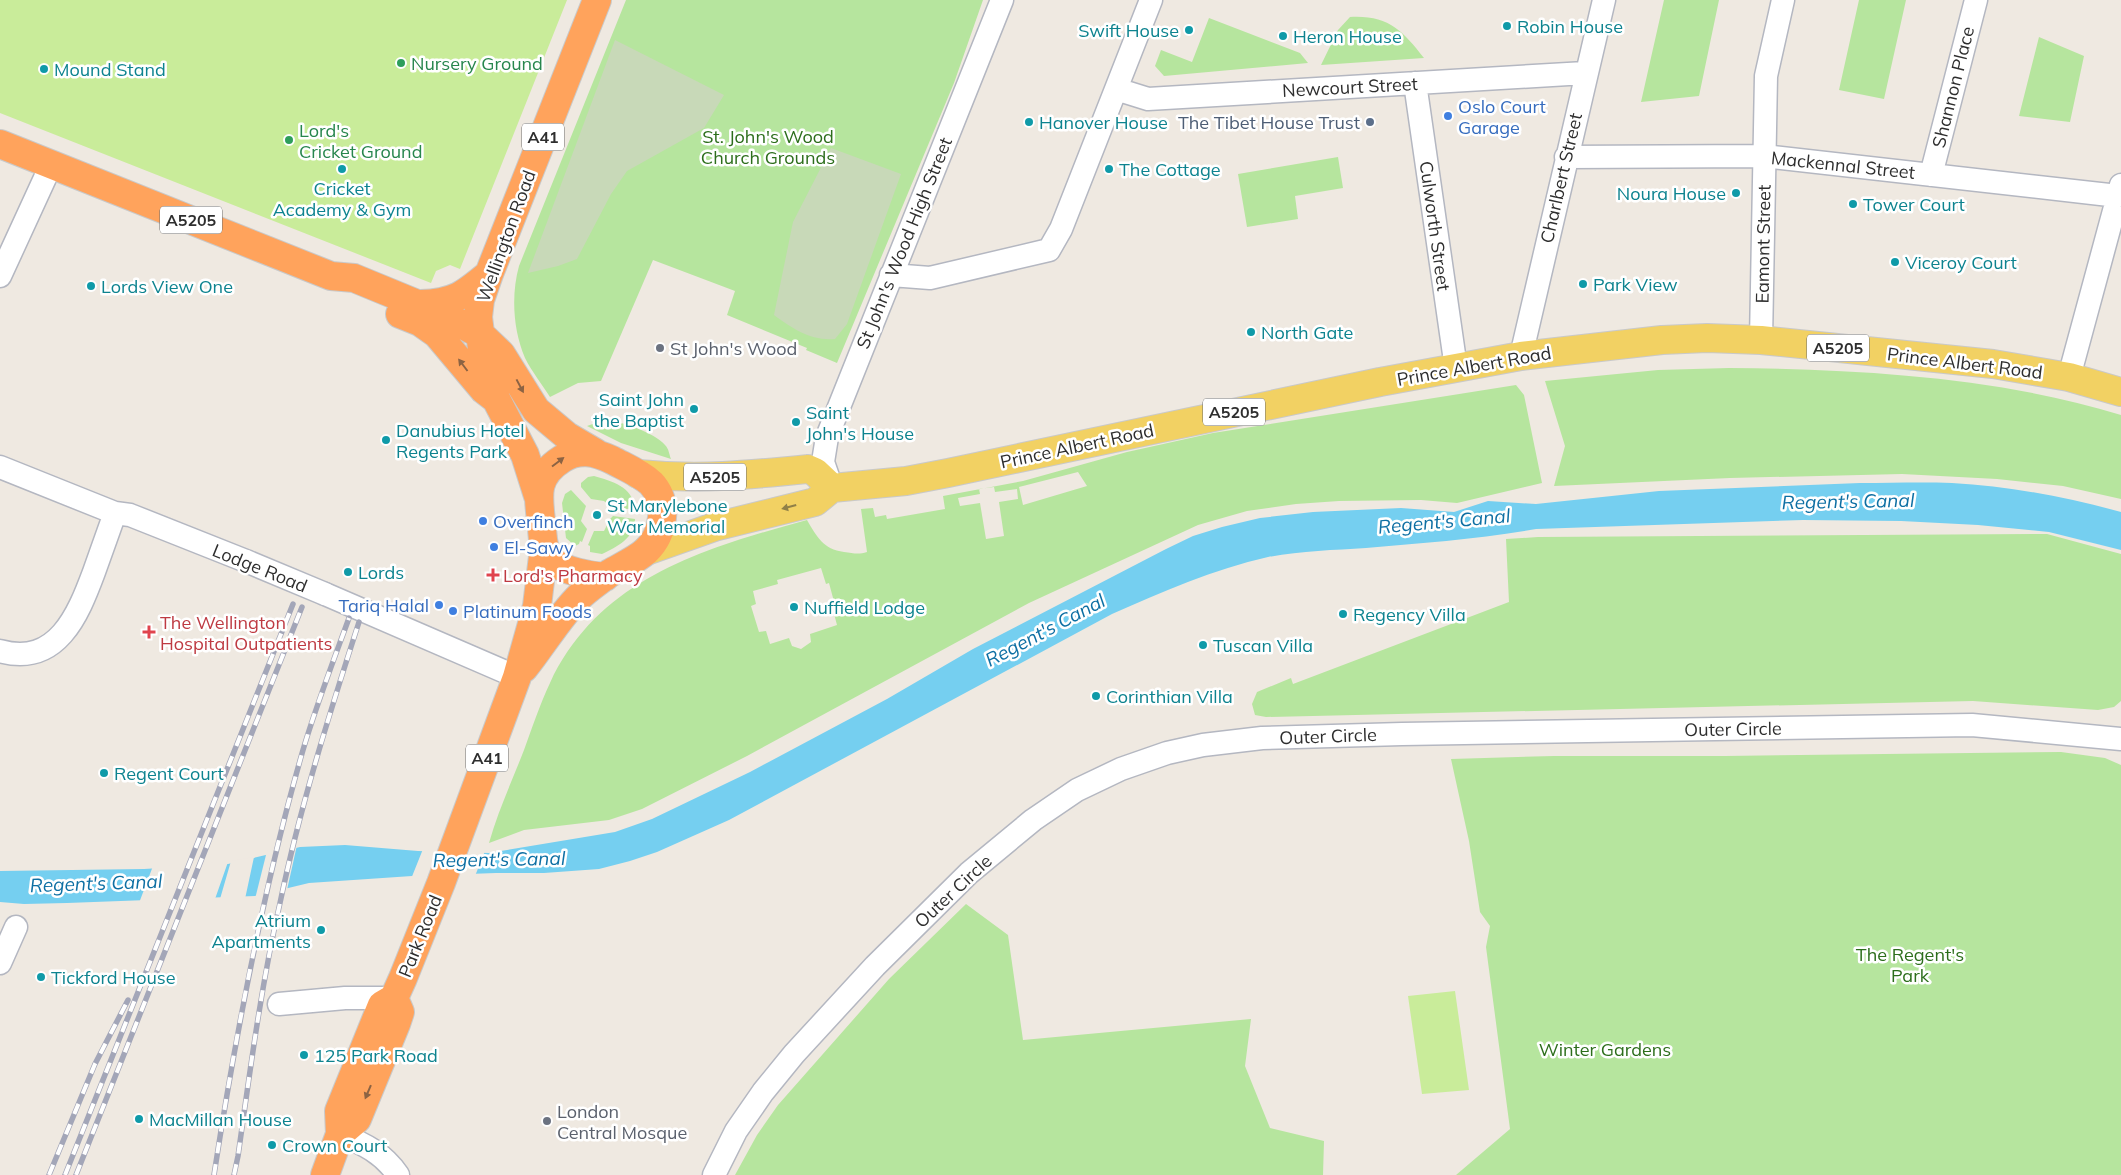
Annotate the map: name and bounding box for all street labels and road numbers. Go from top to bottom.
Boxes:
street label: Shannon Place [1927,24,1979,150]
street label: Newcourt Street [1282,72,1418,102]
street label: Charlbert Street [1535,111,1587,245]
road number: A41 [522,124,564,150]
street label: St John's Wood High Street [851,134,957,352]
street label: Mackennal Street [1770,146,1916,184]
street label: Culworth Street [1415,160,1455,292]
street label: Wellington Road [471,167,541,305]
street label: Eamont Street [1750,184,1776,304]
road number: A5205 [160,206,222,234]
road number: A5205 [1807,334,1869,362]
street label: Prince Albert Road [1395,341,1553,391]
street label: Prince Albert Road [1886,342,2044,384]
road number: A5205 [1203,398,1265,426]
street label: Prince Albert Road [998,418,1156,474]
road number: A5205 [684,464,746,491]
street label: Lodge Road [209,539,311,597]
street label: Outer Circle [1684,717,1782,741]
street label: Outer Circle [1279,723,1377,749]
road number: A41 [466,744,508,771]
street label: Outer Circle [909,849,997,933]
street label: Park Road [393,891,447,981]

